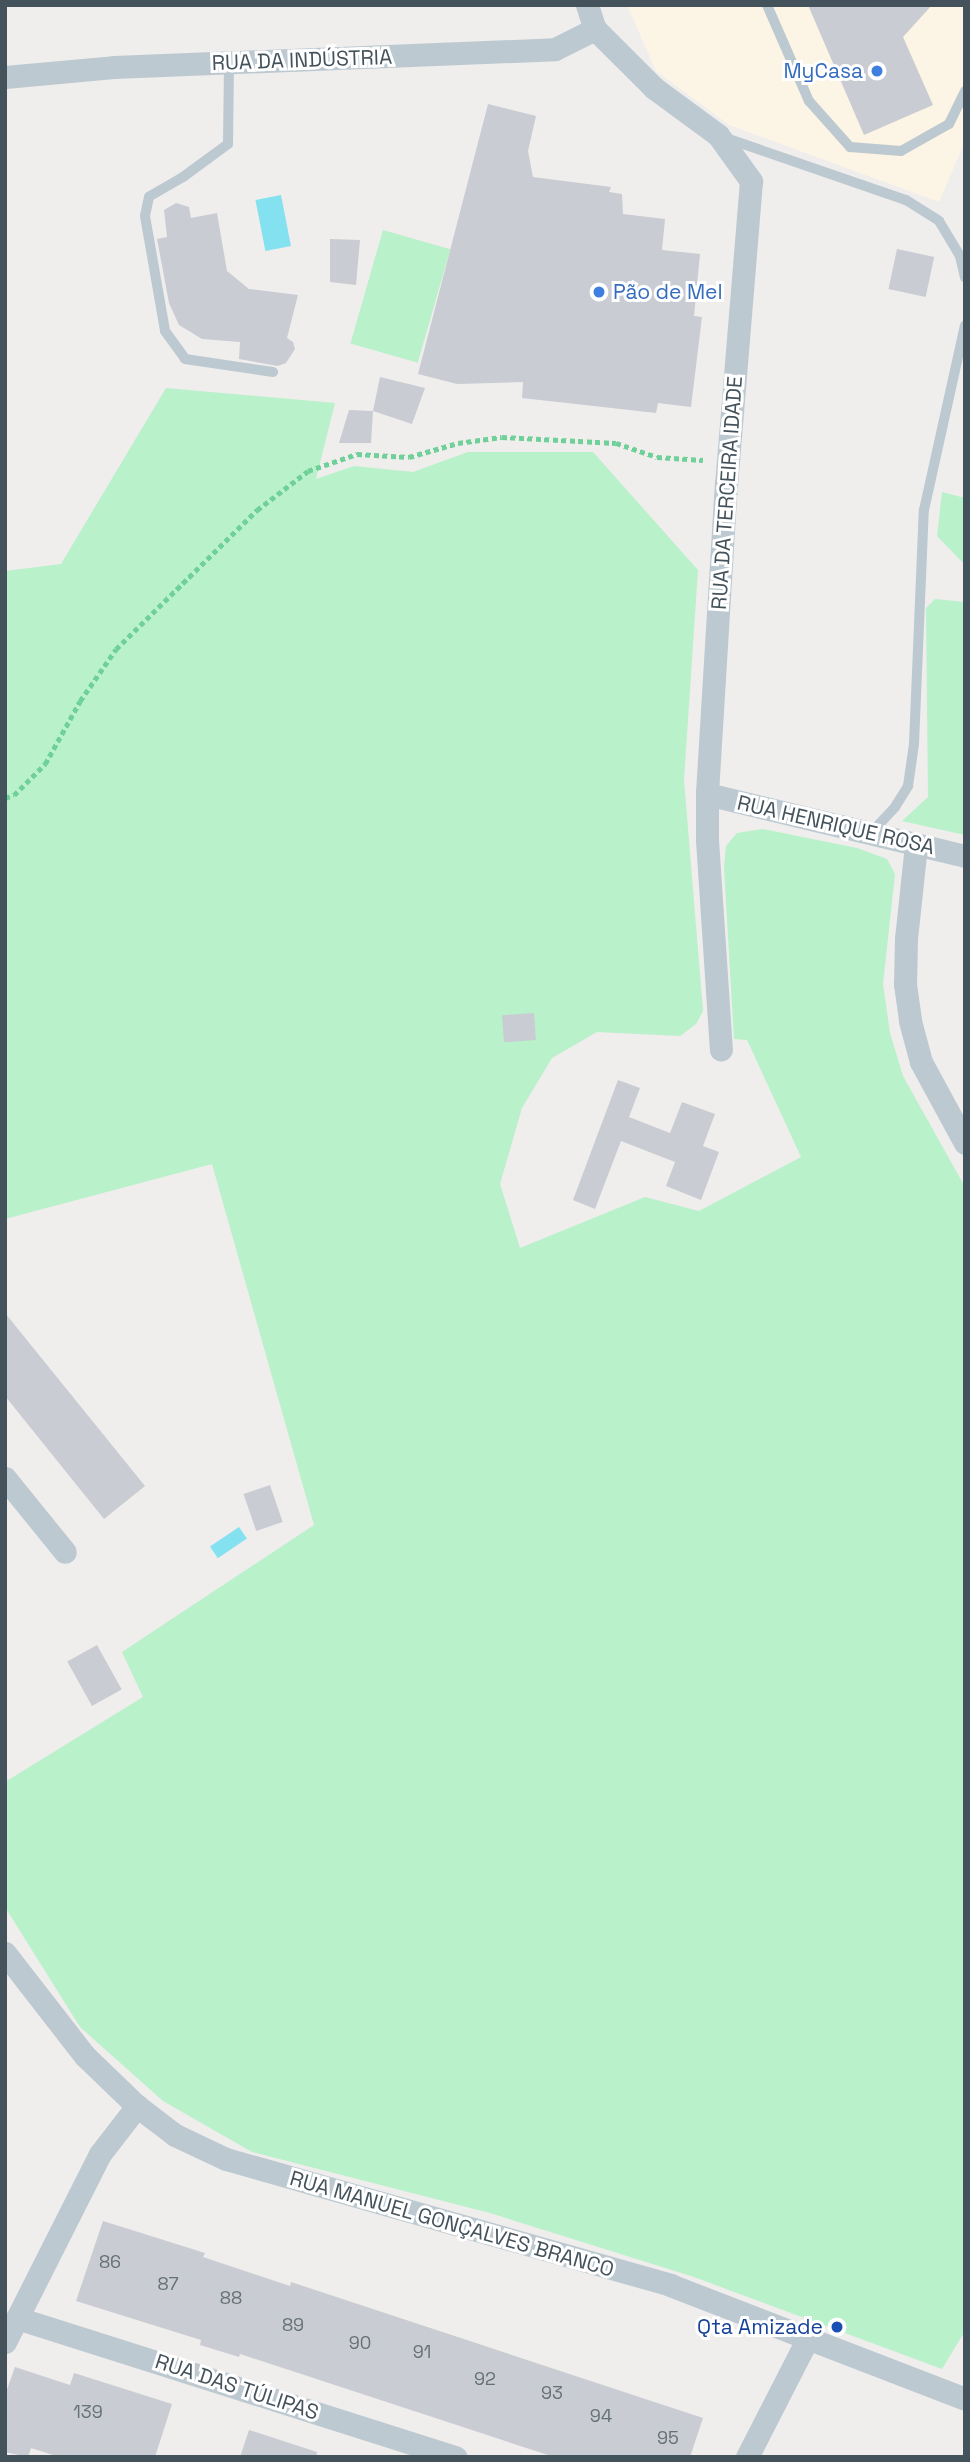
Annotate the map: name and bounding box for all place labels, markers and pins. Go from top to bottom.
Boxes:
place label: MyCasa [783,58,863,84]
marker: MyCasa [869,63,885,79]
place label: Pão de Mel [613,279,723,305]
marker: Pão de Mel [591,284,607,300]
place label: Qta Amizade [697,2314,823,2340]
marker: Qta Amizade [829,2319,845,2335]

